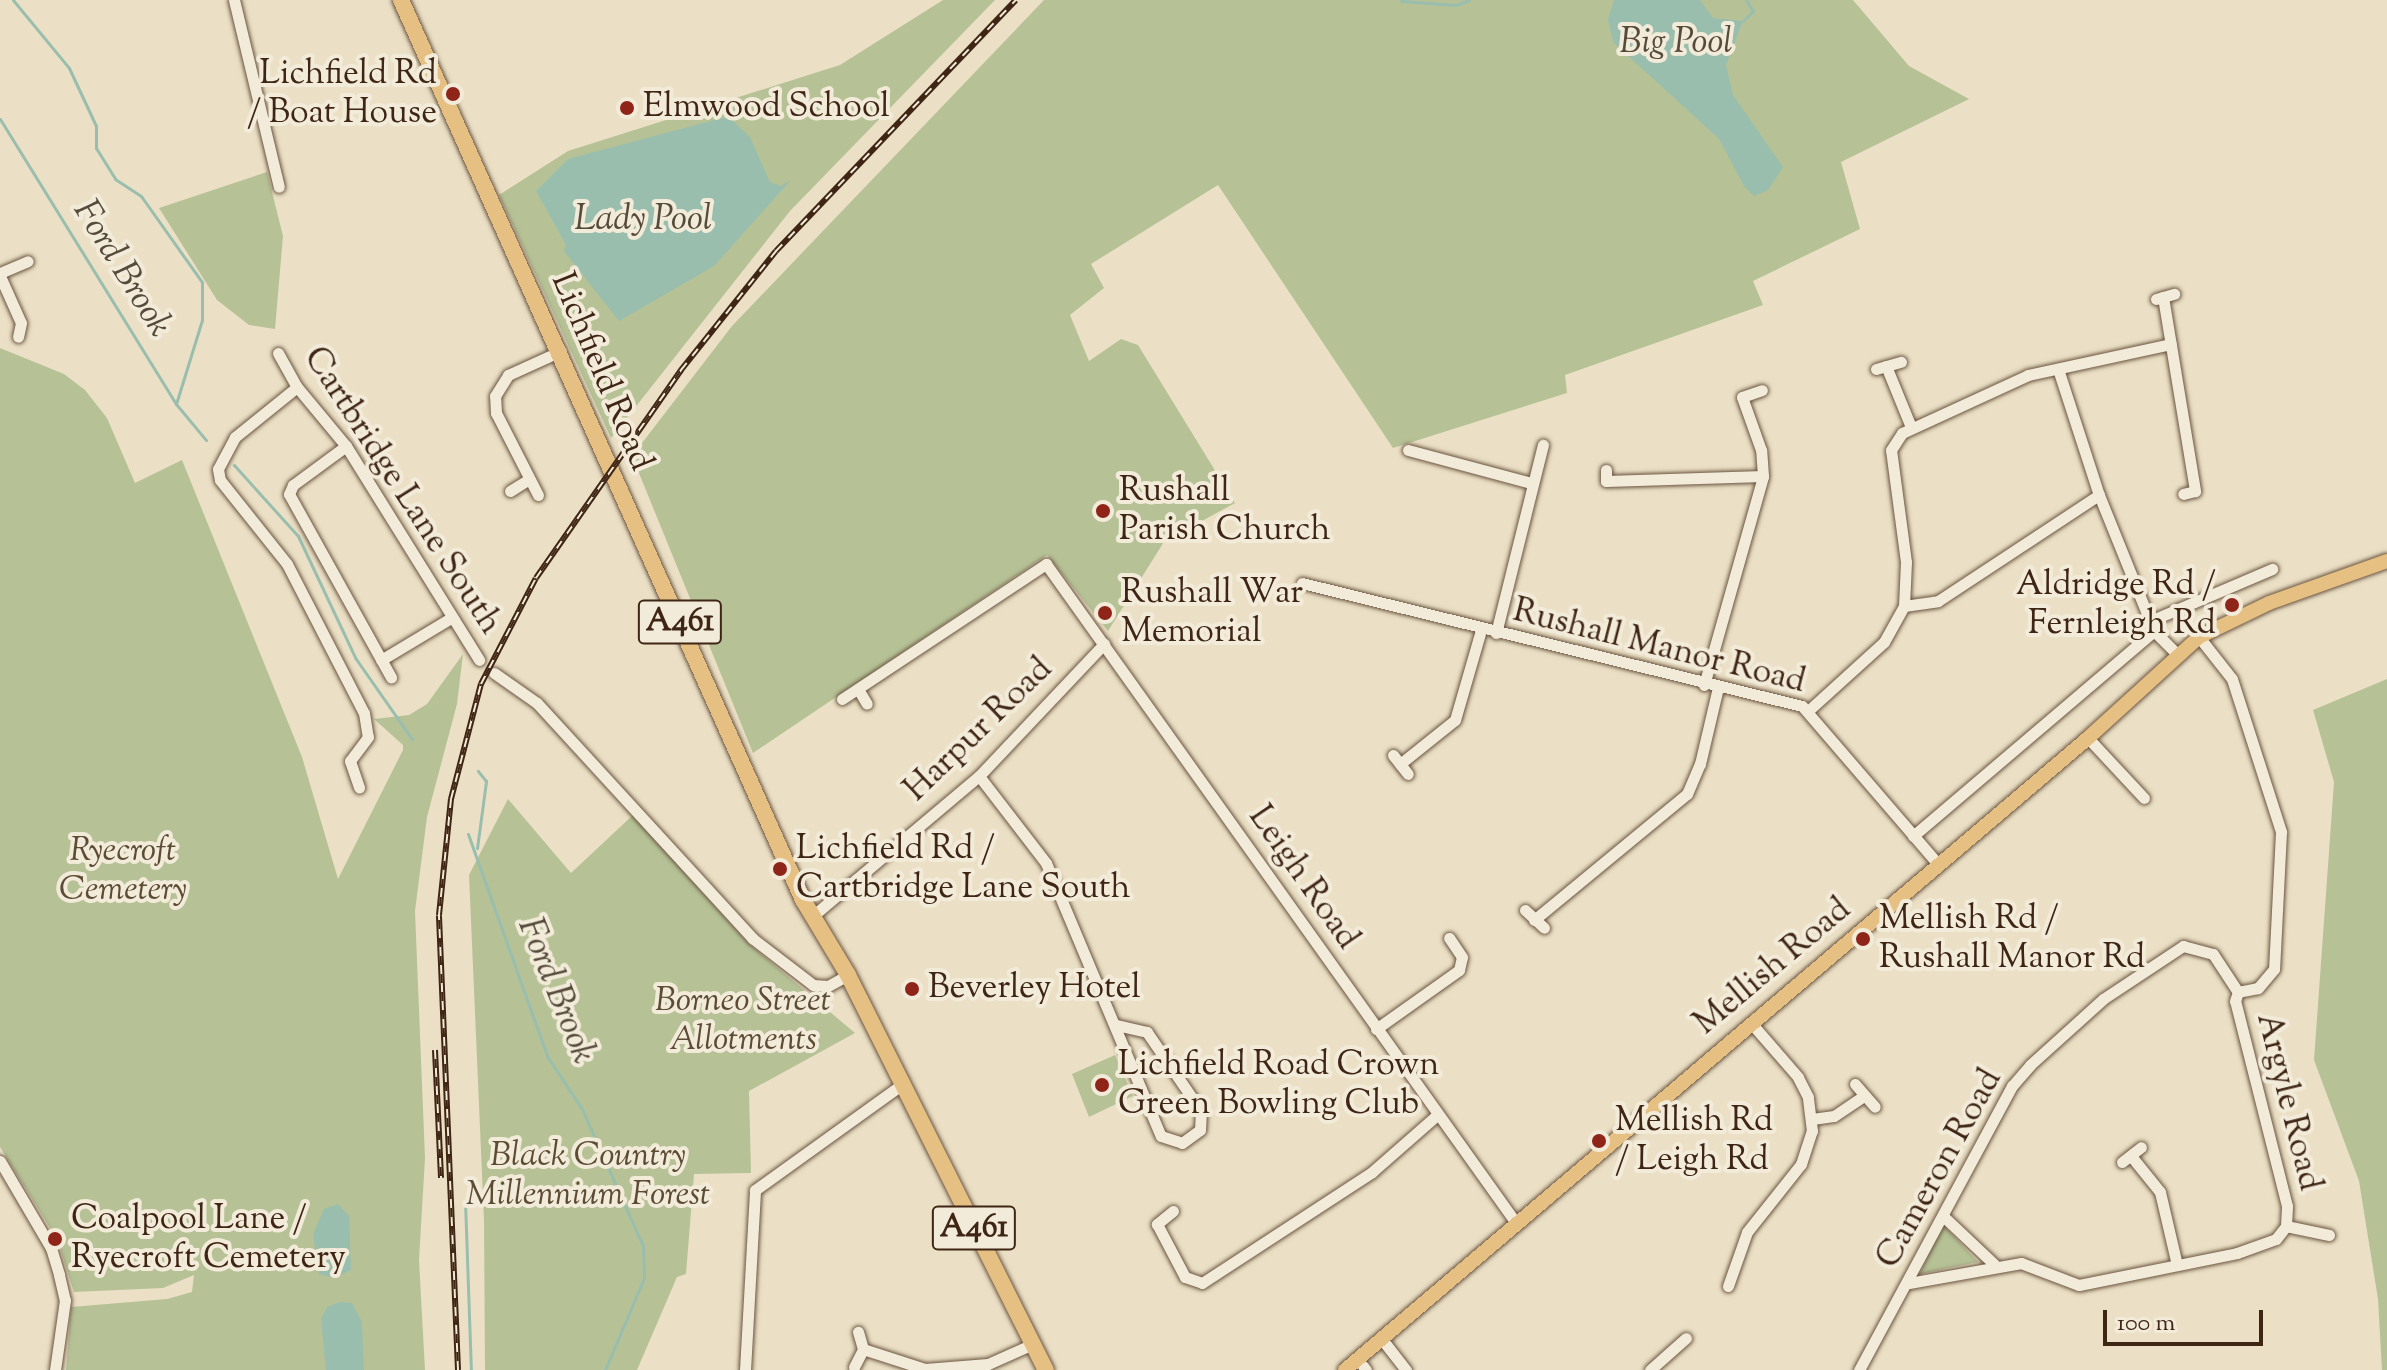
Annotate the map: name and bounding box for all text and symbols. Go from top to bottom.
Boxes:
water label: Big Pool [1619,22,1733,66]
place label: Lichfield Rd / Boat House [247,54,437,134]
marker: Lichfield Rd / Boat House [444,85,462,103]
place label: Elmwood School [643,88,890,128]
marker: Elmwood School [618,99,636,117]
water label: Ford Brook [62,192,180,346]
water label: Lady Pool [574,199,712,243]
street label: Lichfield Road [541,267,661,477]
street label: Cartbridge Lane South [294,340,510,642]
place label: Rushall Parish Church [1119,471,1330,550]
marker: Rushall Parish Church [1094,502,1112,520]
place label: Aldridge Rd / Fernleigh Rd [2016,565,2216,644]
place label: Rushall War Memorial [1121,573,1303,652]
street label: Rushall Manor Road [1509,591,1809,703]
road number: A461 [636,594,724,650]
marker: Aldridge Rd / Fernleigh Rd [2223,596,2241,614]
marker: Rushall War Memorial [1096,604,1114,622]
street label: Harpur Road [897,649,1061,811]
street label: Leigh Road [1239,798,1367,958]
place label: Lichfield Rd / Cartbridge Lane South [796,829,1130,908]
park label: Ryecroft Cemetery [59,831,187,910]
marker: Lichfield Rd / Cartbridge Lane South [771,860,789,878]
street label: Mellish Road [1686,890,1860,1044]
place label: Mellish Rd / Rushall Manor Rd [1879,899,2145,978]
water label: Ford Brook [506,912,604,1070]
marker: Mellish Rd / Rushall Manor Rd [1854,930,1872,948]
place label: Beverley Hotel [928,969,1141,1009]
marker: Beverley Hotel [903,980,921,998]
park label: Borneo Street Allotments [655,981,831,1060]
street label: Argyle Road [2246,1009,2330,1195]
place label: Lichfield Road Crown Green Bowling Club [1118,1045,1439,1124]
street label: Cameron Road [1869,1062,2011,1276]
marker: Lichfield Road Crown Green Bowling Club [1093,1076,1111,1094]
place label: Mellish Rd / Leigh Rd [1615,1101,1773,1180]
marker: Mellish Rd / Leigh Rd [1590,1132,1608,1150]
park label: Black Country Millennium Forest [466,1136,710,1216]
place label: Coalpool Lane / Ryecroft Cemetery [71,1199,346,1278]
road number: A461 [930,1200,1018,1256]
marker: Coalpool Lane / Ryecroft Cemetery [46,1230,64,1248]
scale bar [2107,1294,2267,1344]
text: 100 m [2117,1307,2175,1341]

